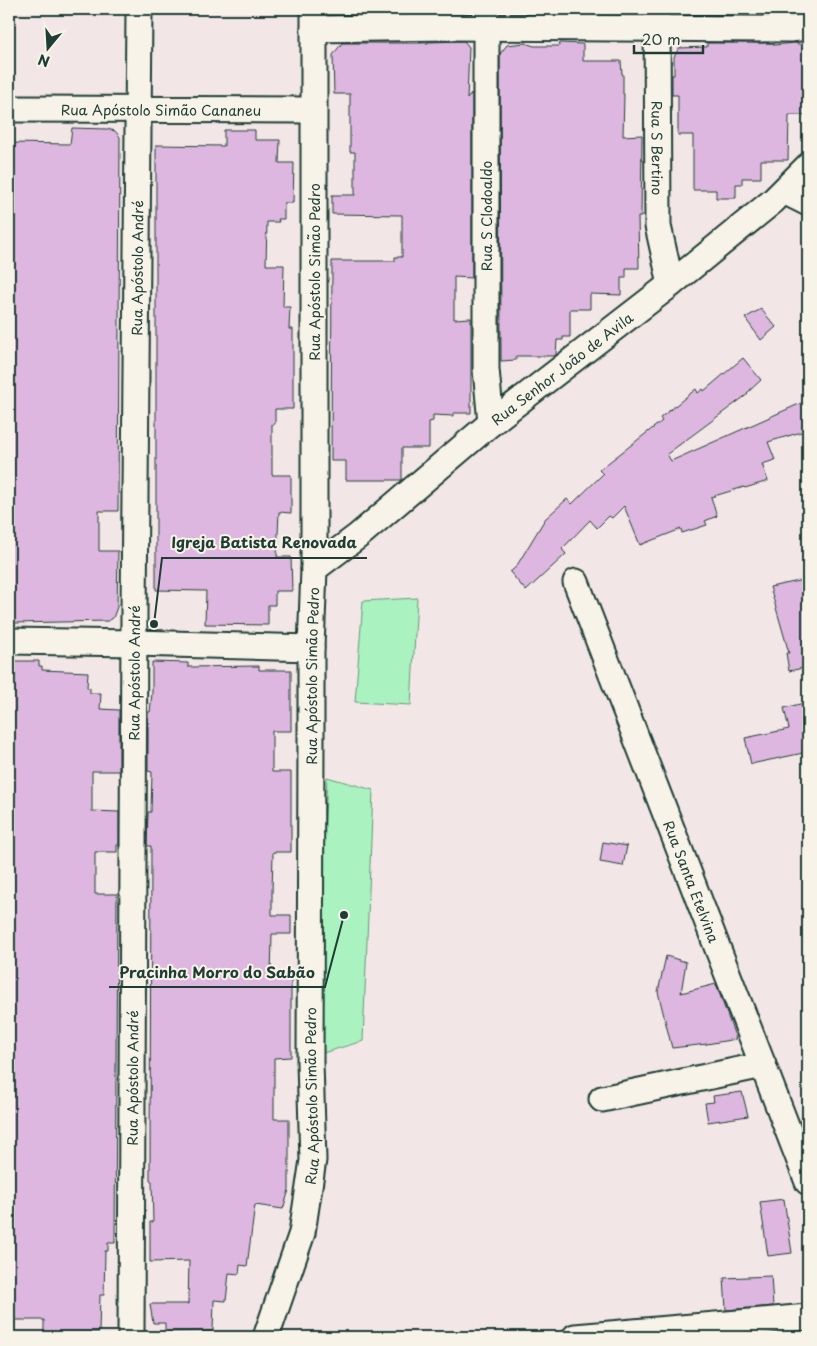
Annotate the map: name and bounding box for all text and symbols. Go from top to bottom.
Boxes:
north arrow [22,22,72,72]
scale bar [634,22,703,54]
text: 20 m [642,27,681,50]
text: N [35,49,52,73]
street label: Rua Apóstolo Simão Cananeu [61,99,261,120]
street label: Rua S Bertino [647,101,668,196]
street label: Rua S Clodoaldo [476,160,497,271]
street label: Rua Apóstolo Simão Pedro [304,183,325,361]
street label: Rua Apóstolo André [126,200,148,336]
street label: Rua Senhor João de Avila [487,307,637,430]
callout: Igreja Batista Renovada [162,528,367,558]
text: Igreja Batista Renovada [171,530,357,553]
street label: Rua Apóstolo Simão Pedro [300,587,324,765]
street label: Rua Apóstolo André [123,605,145,741]
street label: Rua Santa Etelvina [659,817,725,946]
callout: Pracinha Morro do Sabão [109,957,325,987]
text: Pracinha Morro do Sabão [119,960,315,983]
street label: Rua Apóstolo Simão Pedro [299,1007,324,1186]
street label: Rua Apóstolo André [121,1010,143,1146]

